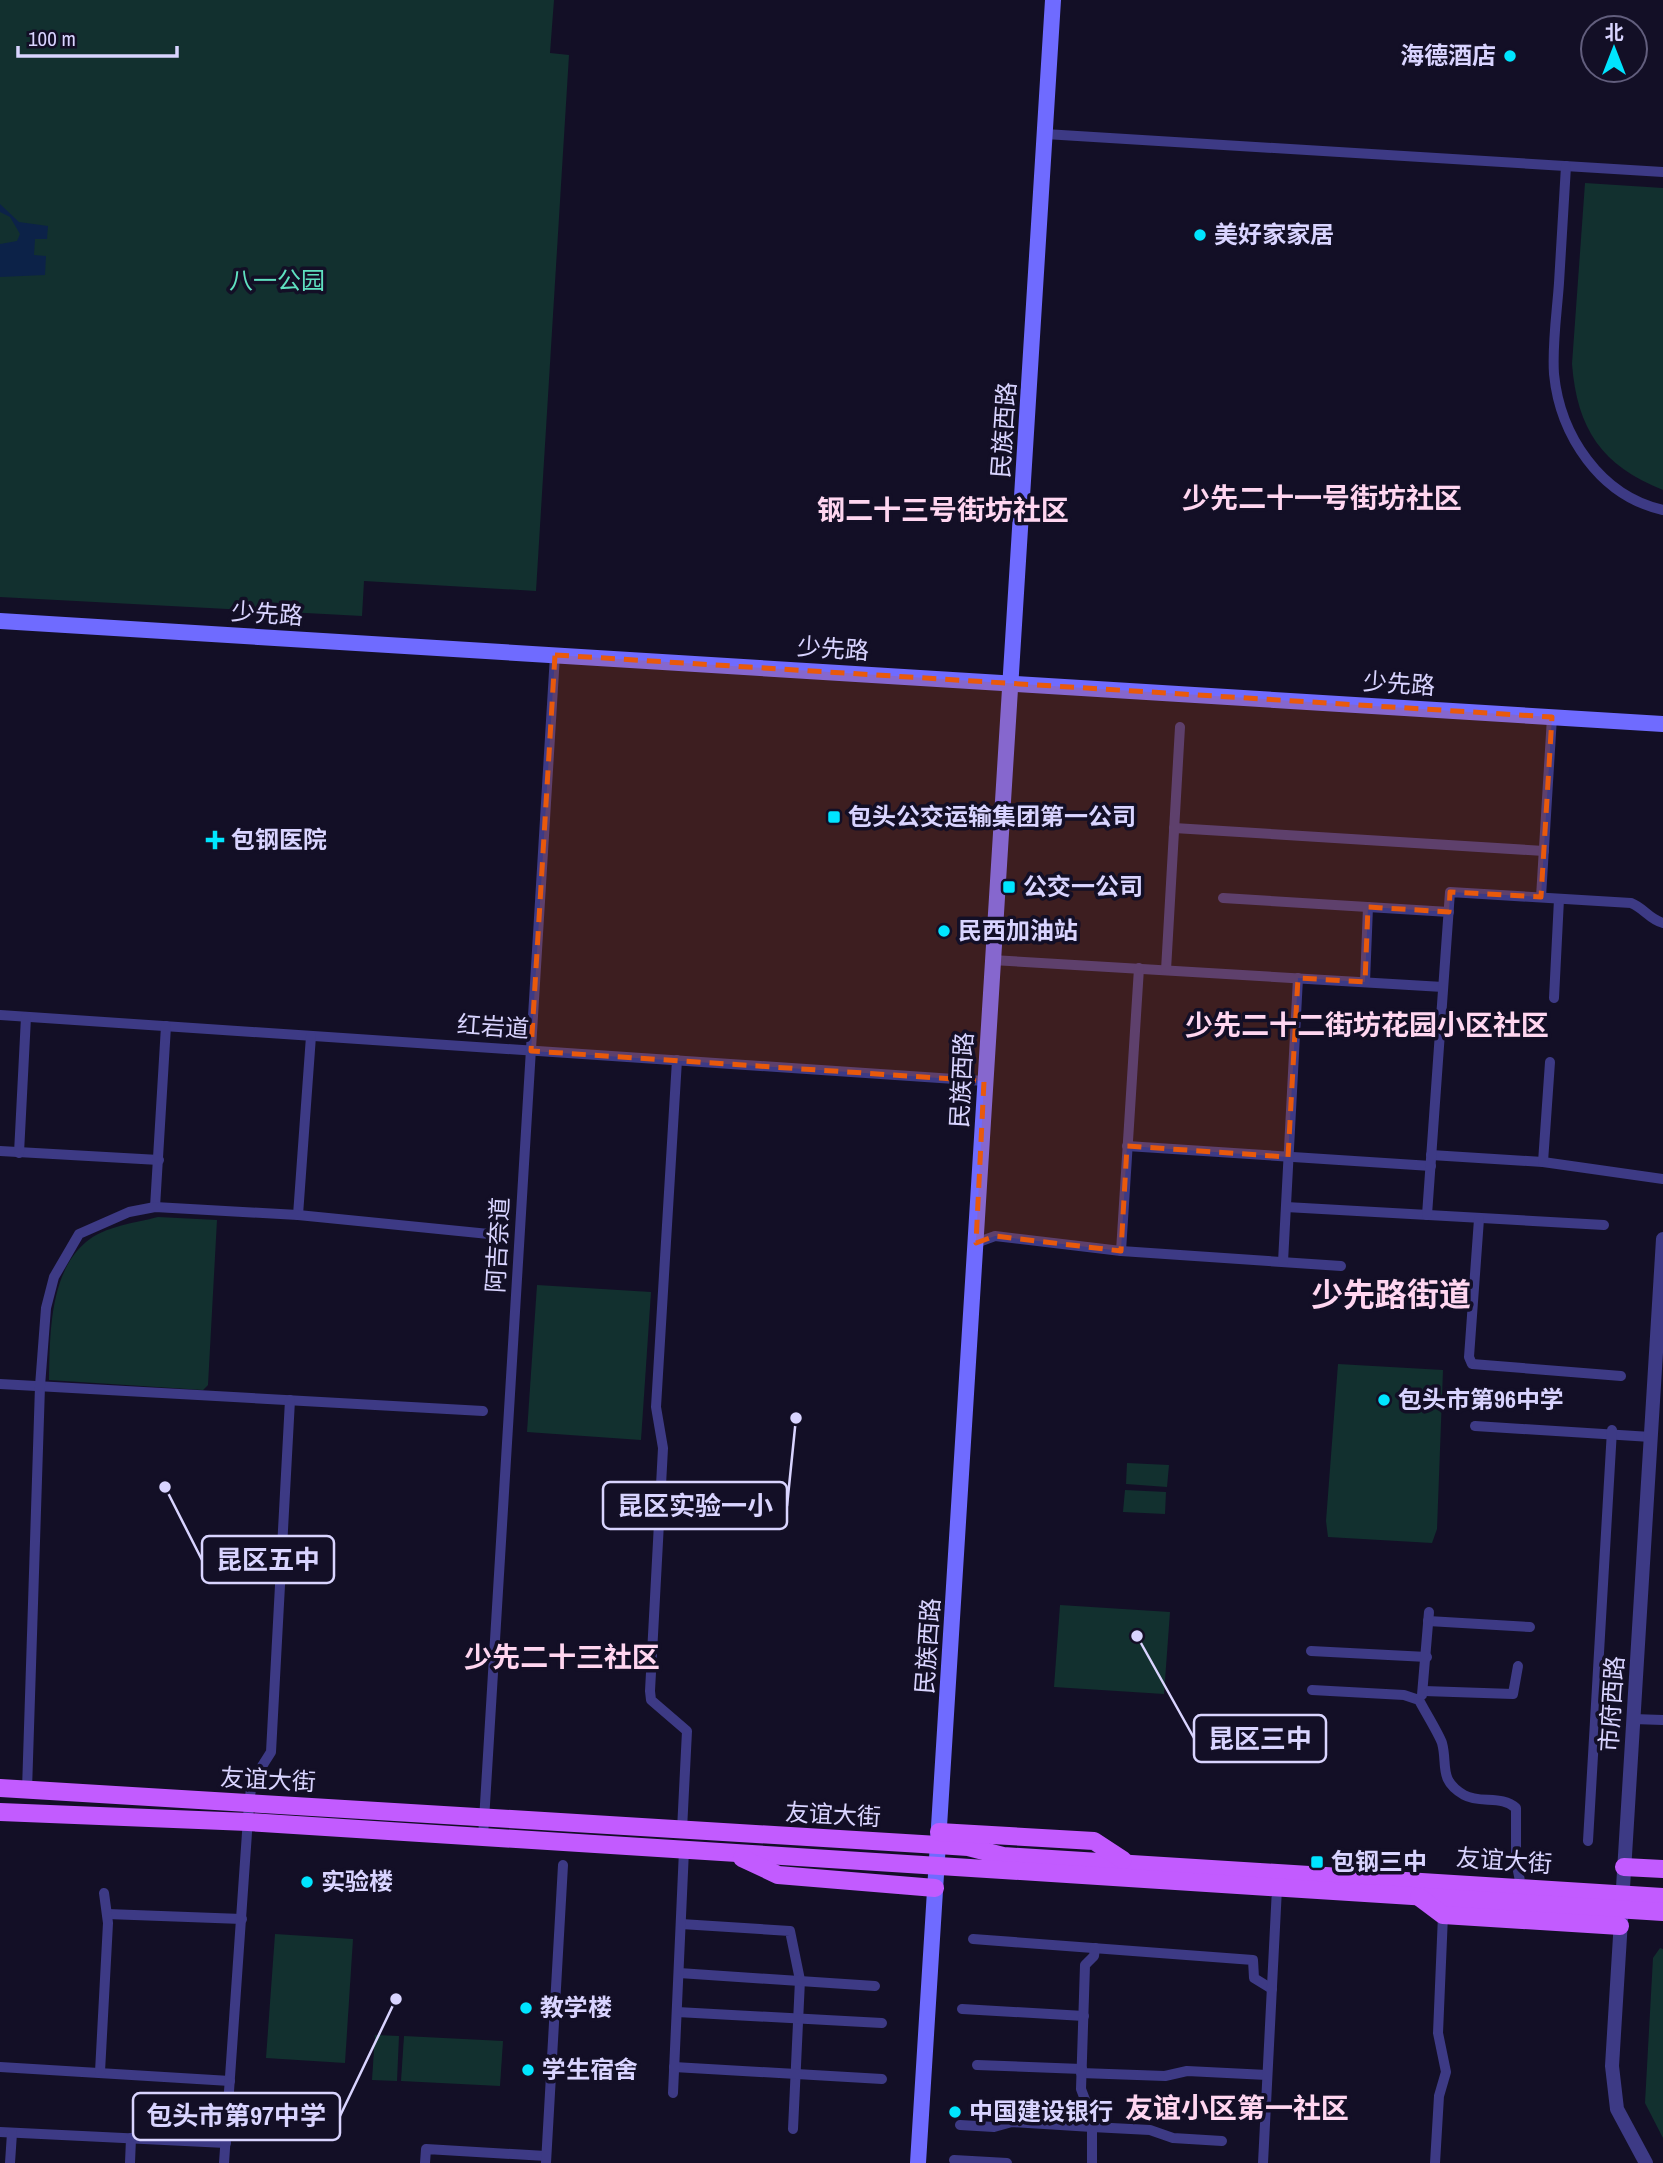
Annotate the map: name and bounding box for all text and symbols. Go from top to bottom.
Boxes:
scale bar [18,14,177,58]
north arrow [1579,14,1649,84]
text: 北 [1604,19,1624,45]
text: 100 m [28,24,76,53]
place label: 海德酒店 [1400,39,1496,71]
marker: 海德酒店 [1502,48,1518,64]
place label: 美好家家居 [1214,218,1334,250]
marker: 美好家家居 [1192,227,1208,243]
park label: 八一公园 [229,264,325,296]
street label: 民族西路 [984,381,1022,479]
district label: 少先二十一号街坊社区 [1182,479,1462,517]
district label: 钢二十三号街坊社区 [817,491,1069,529]
street label: 少先路 [230,595,304,631]
street label: 少先路 [796,630,870,666]
street label: 少先路 [1362,665,1436,701]
place label: 包头公交运输集团第一公司 [848,800,1136,832]
marker: 包头公交运输集团第一公司 [826,809,842,825]
place label: 包钢医院 [231,823,327,855]
marker: 包钢医院 [205,830,225,850]
place label: 公交一公司 [1023,870,1143,902]
marker: 公交一公司 [1001,879,1017,895]
place label: 民西加油站 [958,914,1078,946]
marker: 民西加油站 [936,923,952,939]
district label: 少先二十二街坊花园小区社区 [1185,1006,1549,1044]
street label: 红岩道 [456,1008,530,1044]
street label: 民族西路 [943,1031,979,1129]
street label: 阿吉奈道 [479,1196,515,1294]
district label: 少先路街道 [1311,1273,1471,1316]
place label: 包头市第96中学 [1398,1383,1564,1415]
marker: 包头市第96中学 [1376,1392,1392,1408]
callout: 昆区实验一小 [603,1482,787,1529]
text: 昆区实验一小 [617,1488,773,1523]
callout: 昆区五中 [202,1536,334,1583]
text: 昆区五中 [216,1542,320,1577]
street label: 民族西路 [908,1597,946,1695]
district label: 少先二十三社区 [464,1638,660,1676]
street label: 市府西路 [1592,1655,1630,1753]
callout: 昆区三中 [1194,1715,1326,1762]
text: 昆区三中 [1208,1721,1312,1756]
street label: 友谊大街 [219,1761,317,1797]
street label: 友谊大街 [784,1796,882,1832]
street label: 友谊大街 [1455,1841,1553,1879]
place label: 包钢三中 [1331,1845,1427,1877]
marker: 包钢三中 [1309,1854,1325,1870]
place label: 实验楼 [321,1865,393,1897]
marker: 实验楼 [299,1874,315,1890]
place label: 教学楼 [540,1991,612,2023]
marker: 教学楼 [518,2000,534,2016]
place label: 学生宿舍 [542,2053,638,2085]
marker: 学生宿舍 [520,2062,536,2078]
district label: 友谊小区第一社区 [1125,2089,1349,2127]
callout: 包头市第97中学 [133,2093,340,2140]
place label: 中国建设银行 [969,2095,1113,2127]
text: 包头市第97中学 [146,2098,326,2133]
marker: 中国建设银行 [947,2104,963,2120]

